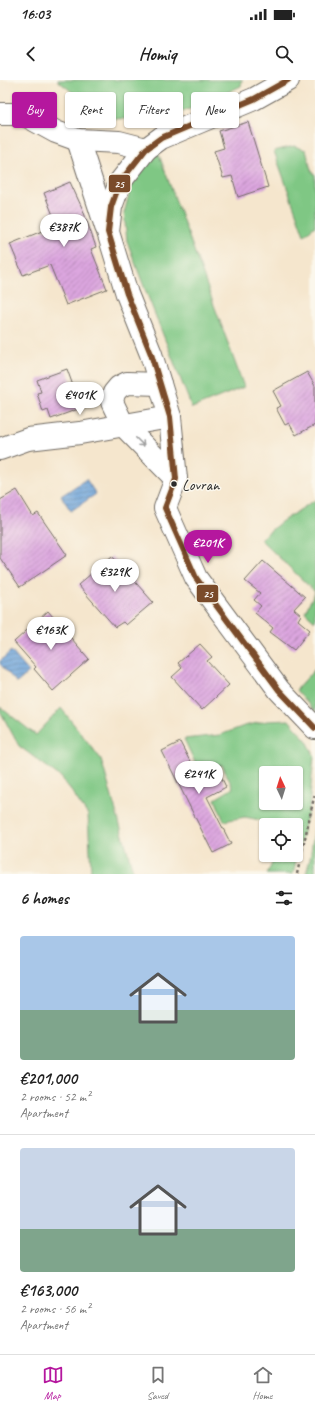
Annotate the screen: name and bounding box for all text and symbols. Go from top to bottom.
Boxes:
text: 16:03 [20,5,50,24]
icon: back [20,43,42,65]
text: Homiq [139,43,176,65]
icon: search [273,43,295,65]
chip: Buy [12,92,57,128]
chip: Rent [65,92,116,128]
chip: Filters [124,92,183,128]
chip: New [191,92,239,128]
line badge: 25 [108,174,131,193]
text: 25 [114,177,125,191]
pin: €387K [36,214,92,248]
text: €387K [49,219,79,235]
pin: €401K [52,382,108,416]
text: €401K [65,387,95,403]
one-way arrow [135,437,145,447]
place label: Lovran [182,475,220,495]
marker: Lovran [169,479,179,489]
pin: €201K [180,530,236,564]
text: €201K [193,535,223,551]
pin: €329K [87,559,143,593]
text: €329K [100,564,130,580]
line badge: 25 [196,584,219,603]
text: 25 [203,587,214,601]
pin: €163K [23,617,79,651]
text: €163K [36,622,66,638]
pin: €241K [171,761,227,795]
text: €241K [184,766,214,782]
north arrow [259,766,303,810]
map controls [259,766,303,862]
button: locate [259,818,303,862]
icon: filters [273,887,295,909]
text: 6 homes [20,888,68,909]
icon: home [122,962,194,1034]
text: €201,000 [20,1068,77,1089]
text: 2 rooms · 52 m² [20,1089,90,1105]
text: Apartment [20,1105,68,1121]
icon: home [122,1174,194,1246]
text: €163,000 [20,1280,77,1301]
text: 2 rooms · 56 m² [20,1301,90,1317]
text: Apartment [20,1317,68,1333]
tab: Map [42,1364,64,1402]
tab: Saved [147,1364,169,1402]
tab: Home [252,1364,274,1402]

